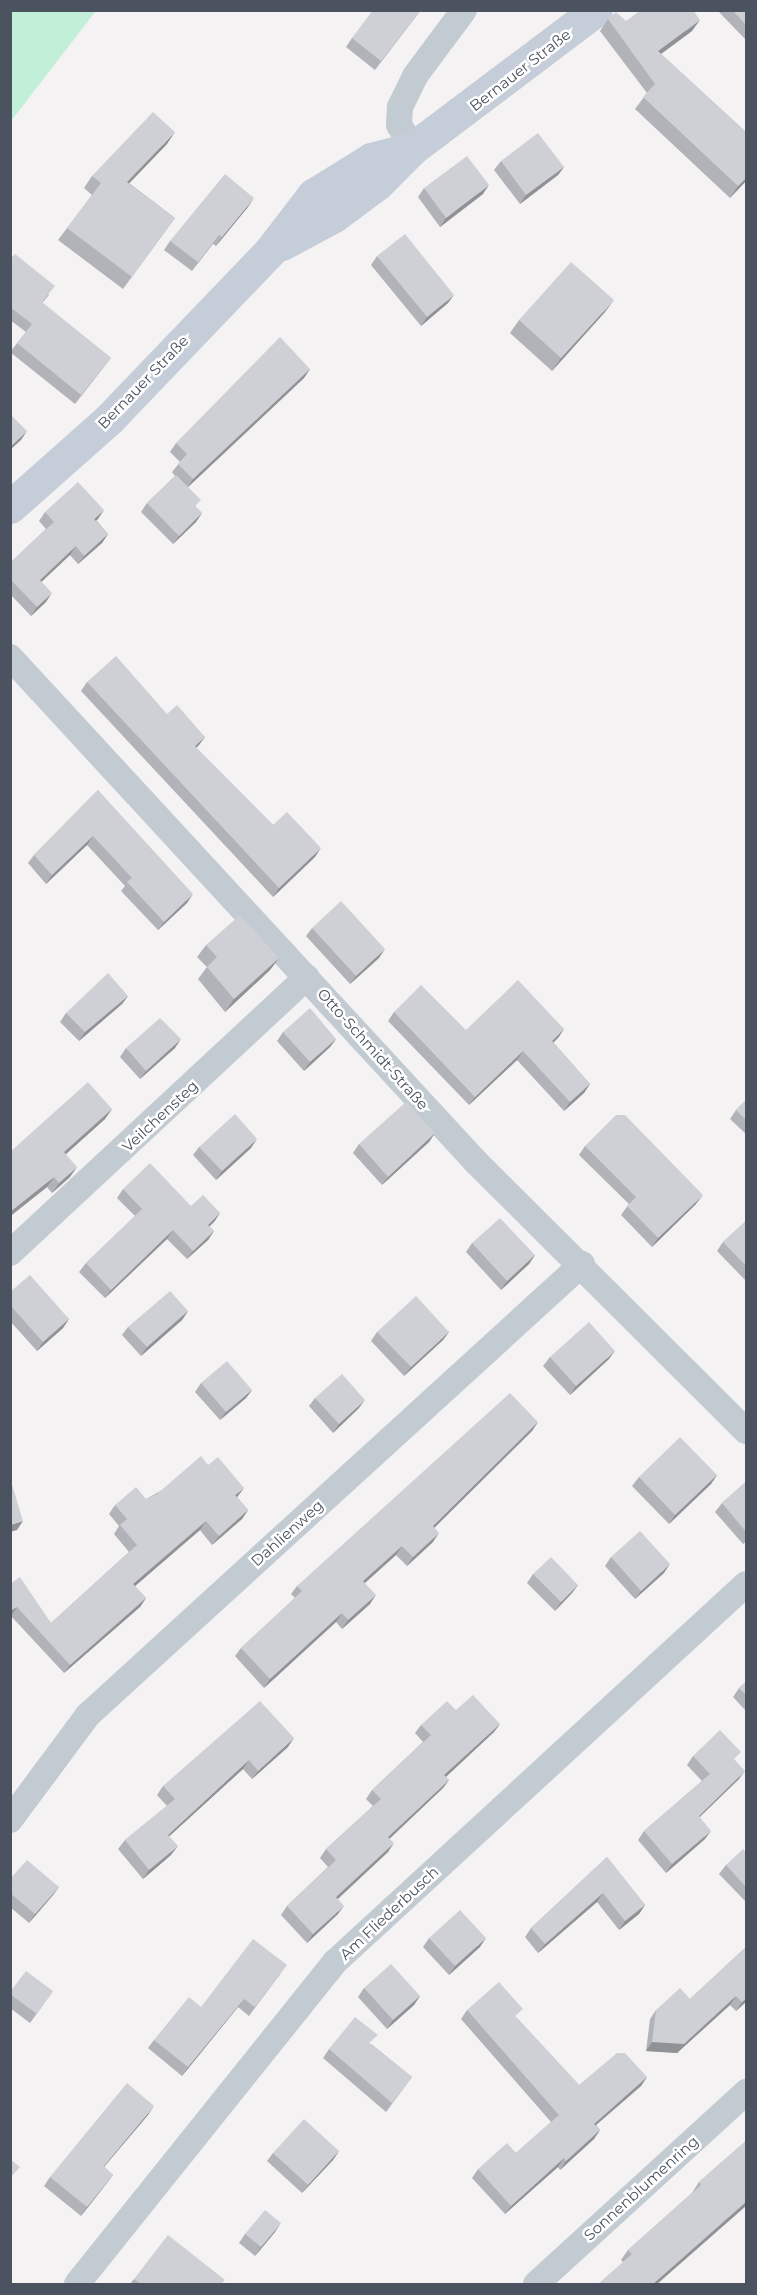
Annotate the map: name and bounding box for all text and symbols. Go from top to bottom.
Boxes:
street label: Bernauer Straße [466,25,574,115]
street label: Bernauer Straße [94,332,192,432]
street label: Otto-Schmidt-Straße [314,985,432,1113]
street label: Veilchensteg [118,1076,202,1156]
street label: Dahlienweg [247,1496,327,1570]
street label: Am Fliederbusch [336,1863,442,1963]
street label: Sonnenblumenring [580,2132,702,2244]

